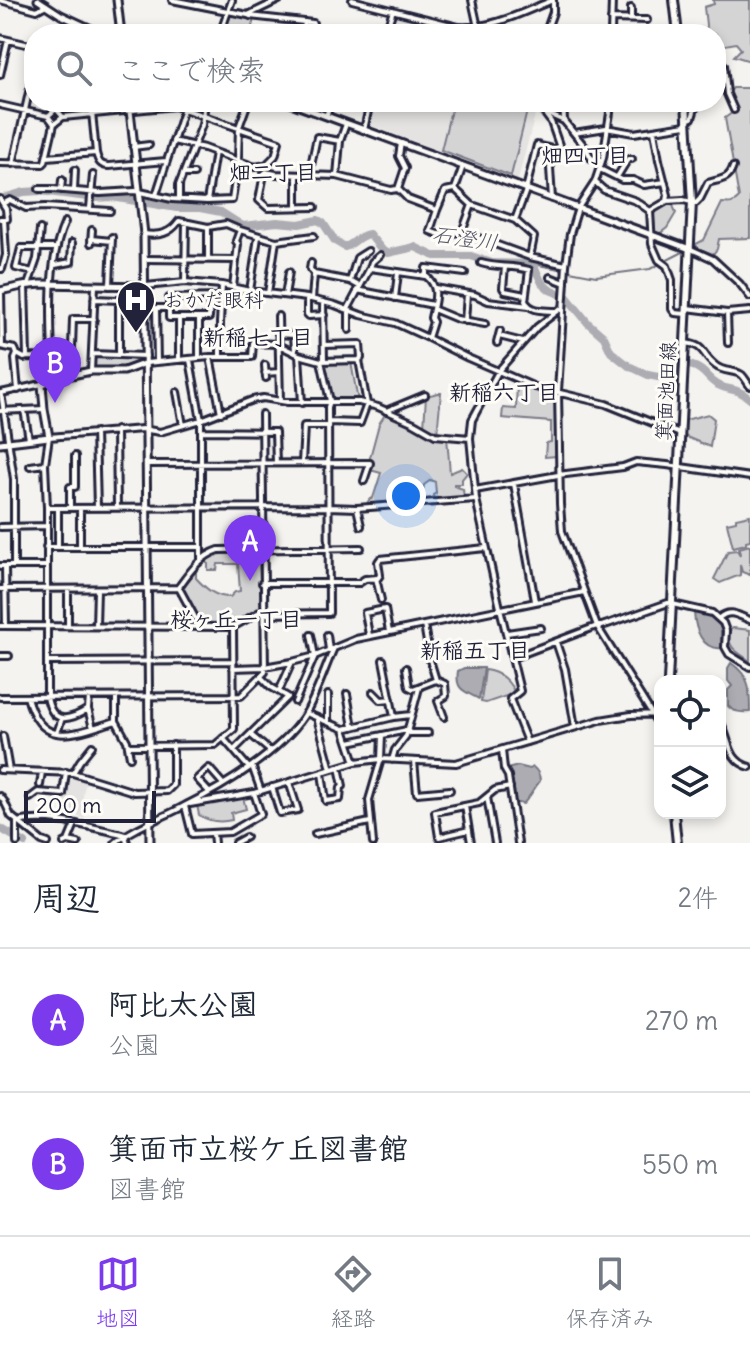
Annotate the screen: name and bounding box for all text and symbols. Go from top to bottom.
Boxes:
search box [24,24,726,112]
icon: search [52,46,96,90]
text: ここで検索 [116,51,266,89]
district label: 畑四丁目 [541,141,629,169]
district label: 畑二丁目 [229,158,317,186]
water label: 石澄川 [430,220,500,256]
hospital icon: おかだ眼科 [115,279,157,334]
place label: おかだ眼科 [164,287,264,312]
district label: 新稲七丁目 [203,323,313,351]
pin: B [29,337,81,403]
street label: 箕面池田線 [650,340,681,442]
district label: 新稲六丁目 [449,378,559,406]
your location [386,476,426,516]
pin: A [224,515,276,581]
district label: 桜ヶ丘一丁目 [170,605,302,633]
district label: 新稲五丁目 [420,636,530,664]
map controls [654,675,726,819]
button: locate [654,675,726,747]
button: layers [654,747,726,819]
scale bar [24,787,156,823]
text: 200 m [36,791,102,819]
text: 周辺 [32,876,100,919]
text: 2件 [678,881,718,914]
text: 阿比太公園 [108,985,258,1023]
text: A [50,1004,66,1037]
text: 270 m [645,1004,718,1037]
text: 公園 [108,1028,160,1061]
text: 箕面市立桜ケ丘図書館 [108,1129,408,1167]
text: B [49,1148,67,1181]
text: 550 m [642,1148,718,1181]
text: 図書館 [108,1172,186,1205]
tab: 地図 [96,1252,140,1332]
tab: 経路 [331,1252,375,1332]
tab: 保存済み [566,1252,654,1332]

